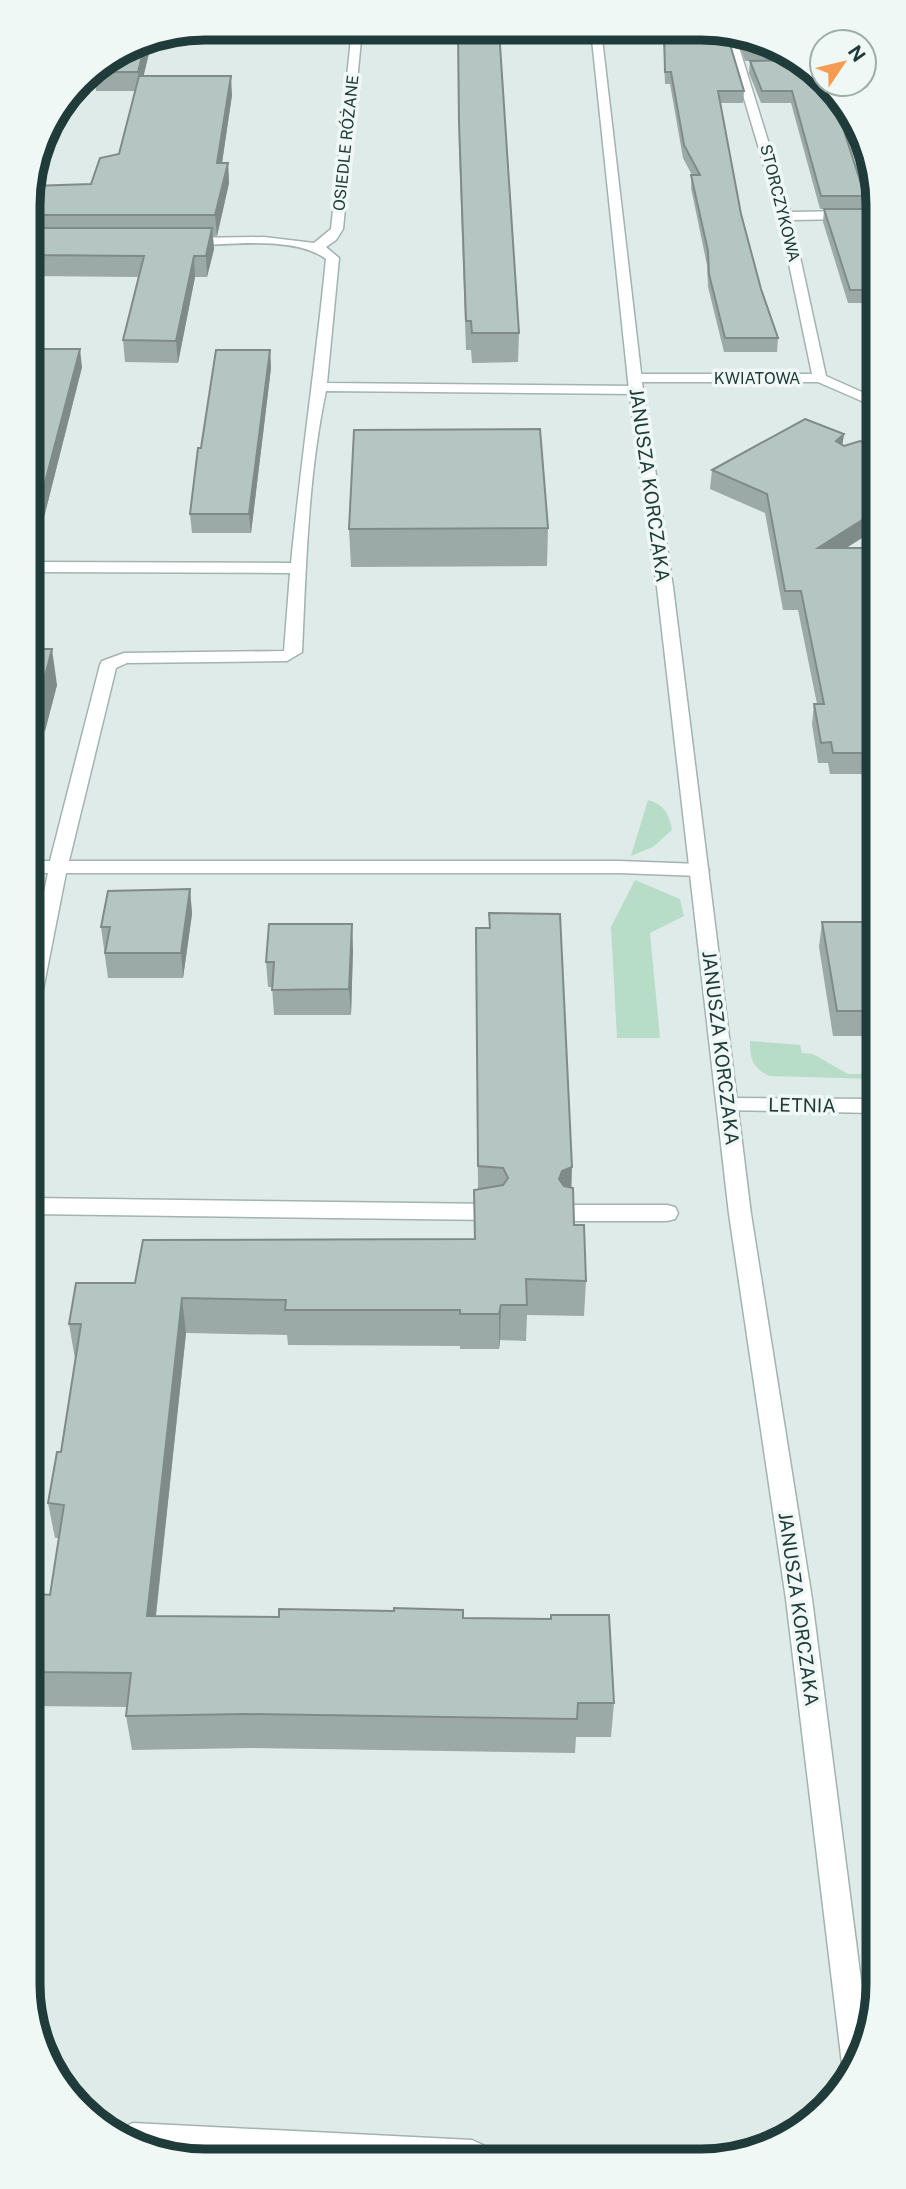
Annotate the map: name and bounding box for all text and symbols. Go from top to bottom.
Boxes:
north arrow [808,28,878,98]
text: N [844,41,870,66]
street label: OSIEDLE RÓŻANE [328,74,363,212]
street label: STORCZYKOWA [756,142,804,264]
street label: KWIATOWA [714,369,800,388]
street label: JANUSZA KORCZAKA [626,387,674,583]
street label: JANUSZA KORCZAKA [698,950,744,1146]
street label: LETNIA [768,1093,836,1117]
street label: JANUSZA KORCZAKA [775,1511,823,1707]

